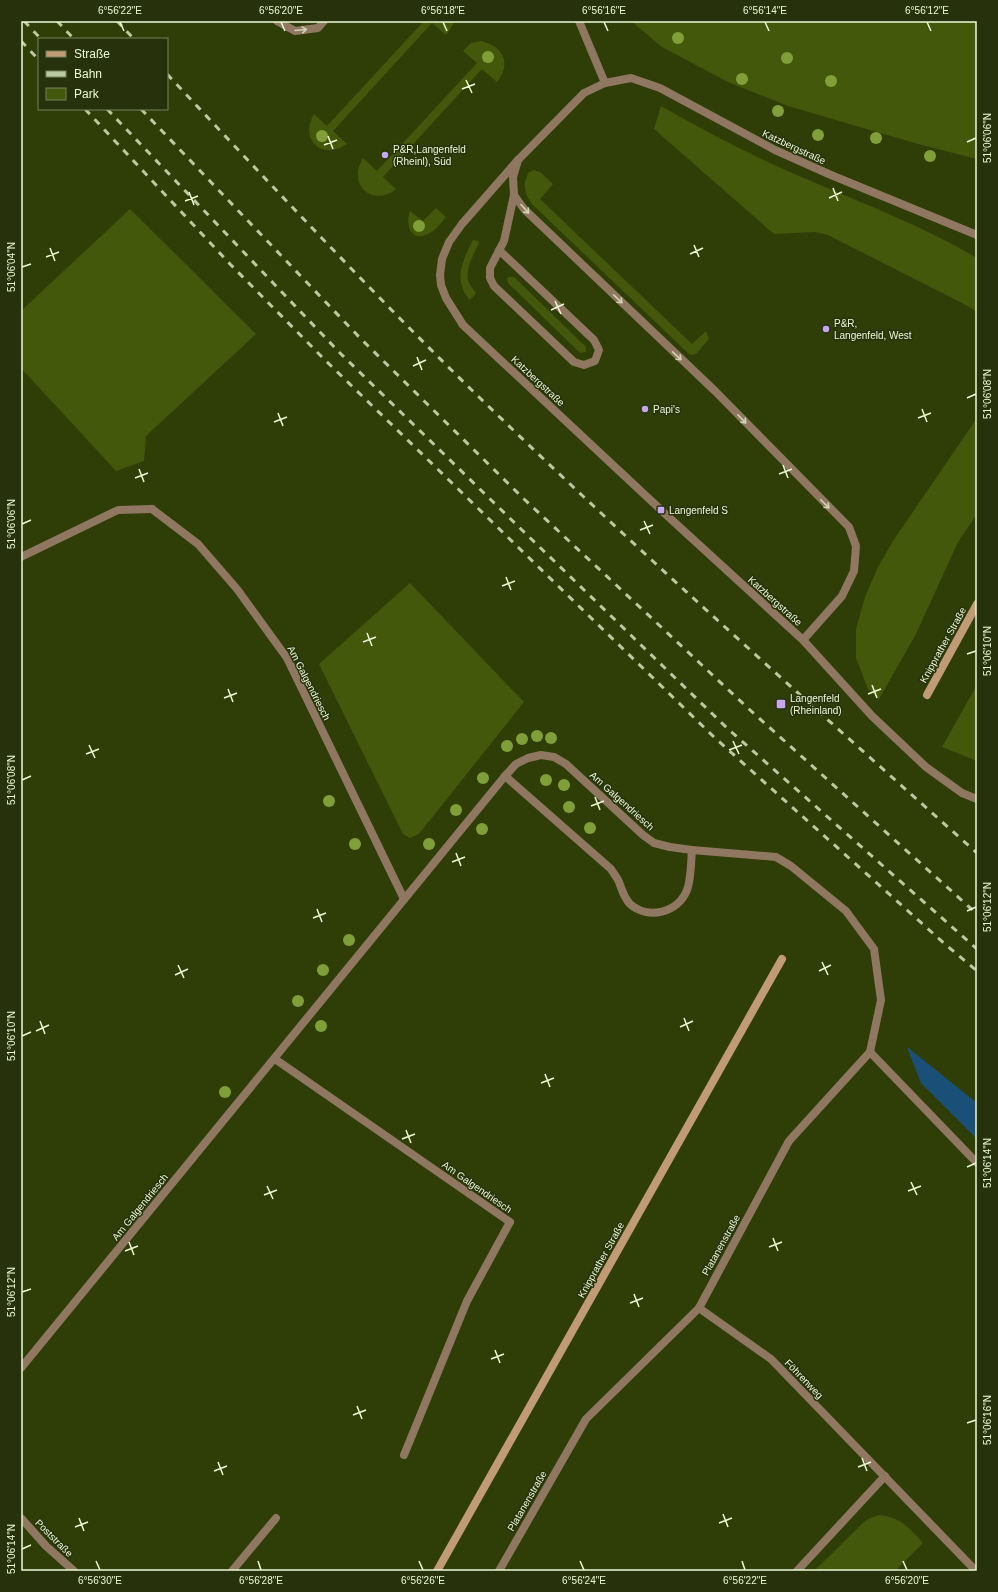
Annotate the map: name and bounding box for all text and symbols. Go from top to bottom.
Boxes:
text: 6°56'22"E [98,5,142,16]
text: 6°56'20"E [259,5,303,16]
text: 6°56'18"E [421,5,465,16]
text: 6°56'16"E [582,5,626,16]
text: 6°56'14"E [743,5,787,16]
text: 6°56'12"E [905,5,949,16]
one-way arrow [294,26,307,33]
legend [38,38,168,110]
text: Straße [74,47,110,61]
text: Bahn [74,67,102,81]
text: Park [74,87,100,101]
text: 51°06'06"N [982,113,993,163]
street label: Katzbergstraße [761,128,828,167]
place label: P&R,Langenfeld (Rheinl), Süd [393,144,466,167]
marker: P&R,Langenfeld (Rheinl), Süd [380,150,390,160]
one-way arrow [520,203,529,214]
text: 51°06'04"N [6,242,17,292]
one-way arrow [613,294,623,304]
place label: P&R, Langenfeld, West [834,318,912,341]
marker: P&R, Langenfeld, West [821,324,831,334]
one-way arrow [672,351,683,360]
street label: Katzbergstraße [509,354,567,409]
text: 51°06'08"N [982,369,993,419]
marker: Papi's [640,404,650,414]
place label: Papi's [653,404,680,415]
one-way arrow [737,414,747,424]
text: 51°06'06"N [6,499,17,549]
one-way arrow [820,499,830,509]
marker: Langenfeld S [656,505,666,515]
place label: Langenfeld S [669,505,728,516]
street label: Katzbergstraße [746,574,804,628]
street label: Knipprather Straße [918,605,969,685]
text: 51°06'10"N [982,626,993,676]
street label: Am Galgendriesch [285,644,333,722]
place label: Langenfeld (Rheinland) [790,693,842,716]
marker: Langenfeld (Rheinland) [775,698,787,710]
text: 51°06'08"N [6,755,17,805]
street label: Am Galgendriesch [588,769,656,833]
text: 51°06'12"N [982,882,993,932]
text: 51°06'10"N [6,1011,17,1061]
text: 51°06'14"N [982,1138,993,1188]
street label: Am Galgendriesch [440,1159,514,1215]
street label: Am Galgendriesch [110,1172,170,1242]
street label: Platanenstraße [700,1212,742,1277]
street label: Knipprather Straße [576,1220,627,1300]
text: 51°06'12"N [6,1267,17,1317]
street label: Föhrenweg [783,1357,825,1401]
text: 51°06'16"N [982,1395,993,1445]
street label: Platanenstraße [505,1469,549,1533]
street label: Poststraße [33,1517,75,1559]
text: 51°06'14"N [6,1524,17,1574]
text: 6°56'30"E [78,1575,122,1586]
text: 6°56'28"E [239,1575,283,1586]
text: 6°56'26"E [401,1575,445,1586]
text: 6°56'24"E [562,1575,606,1586]
text: 6°56'22"E [723,1575,767,1586]
text: 6°56'20"E [885,1575,929,1586]

